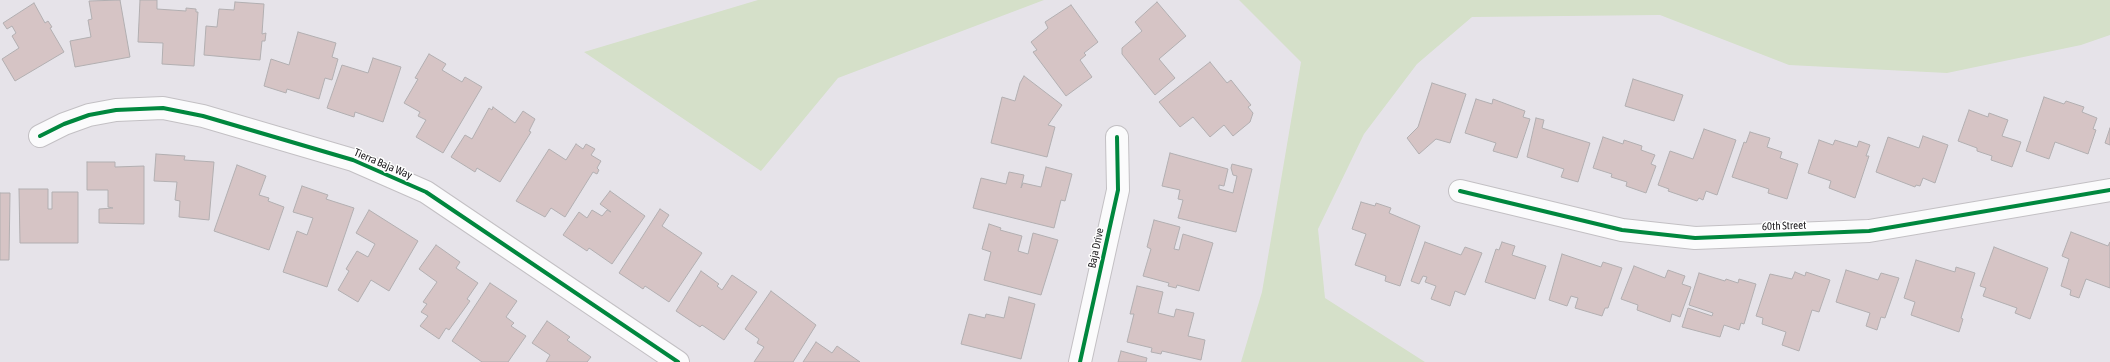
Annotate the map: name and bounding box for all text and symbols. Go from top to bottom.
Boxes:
street label: Tierra Baja Way [352,146,414,182]
street label: 60th Street [1762,219,1806,233]
street label: Baja Drive [1085,227,1107,269]

